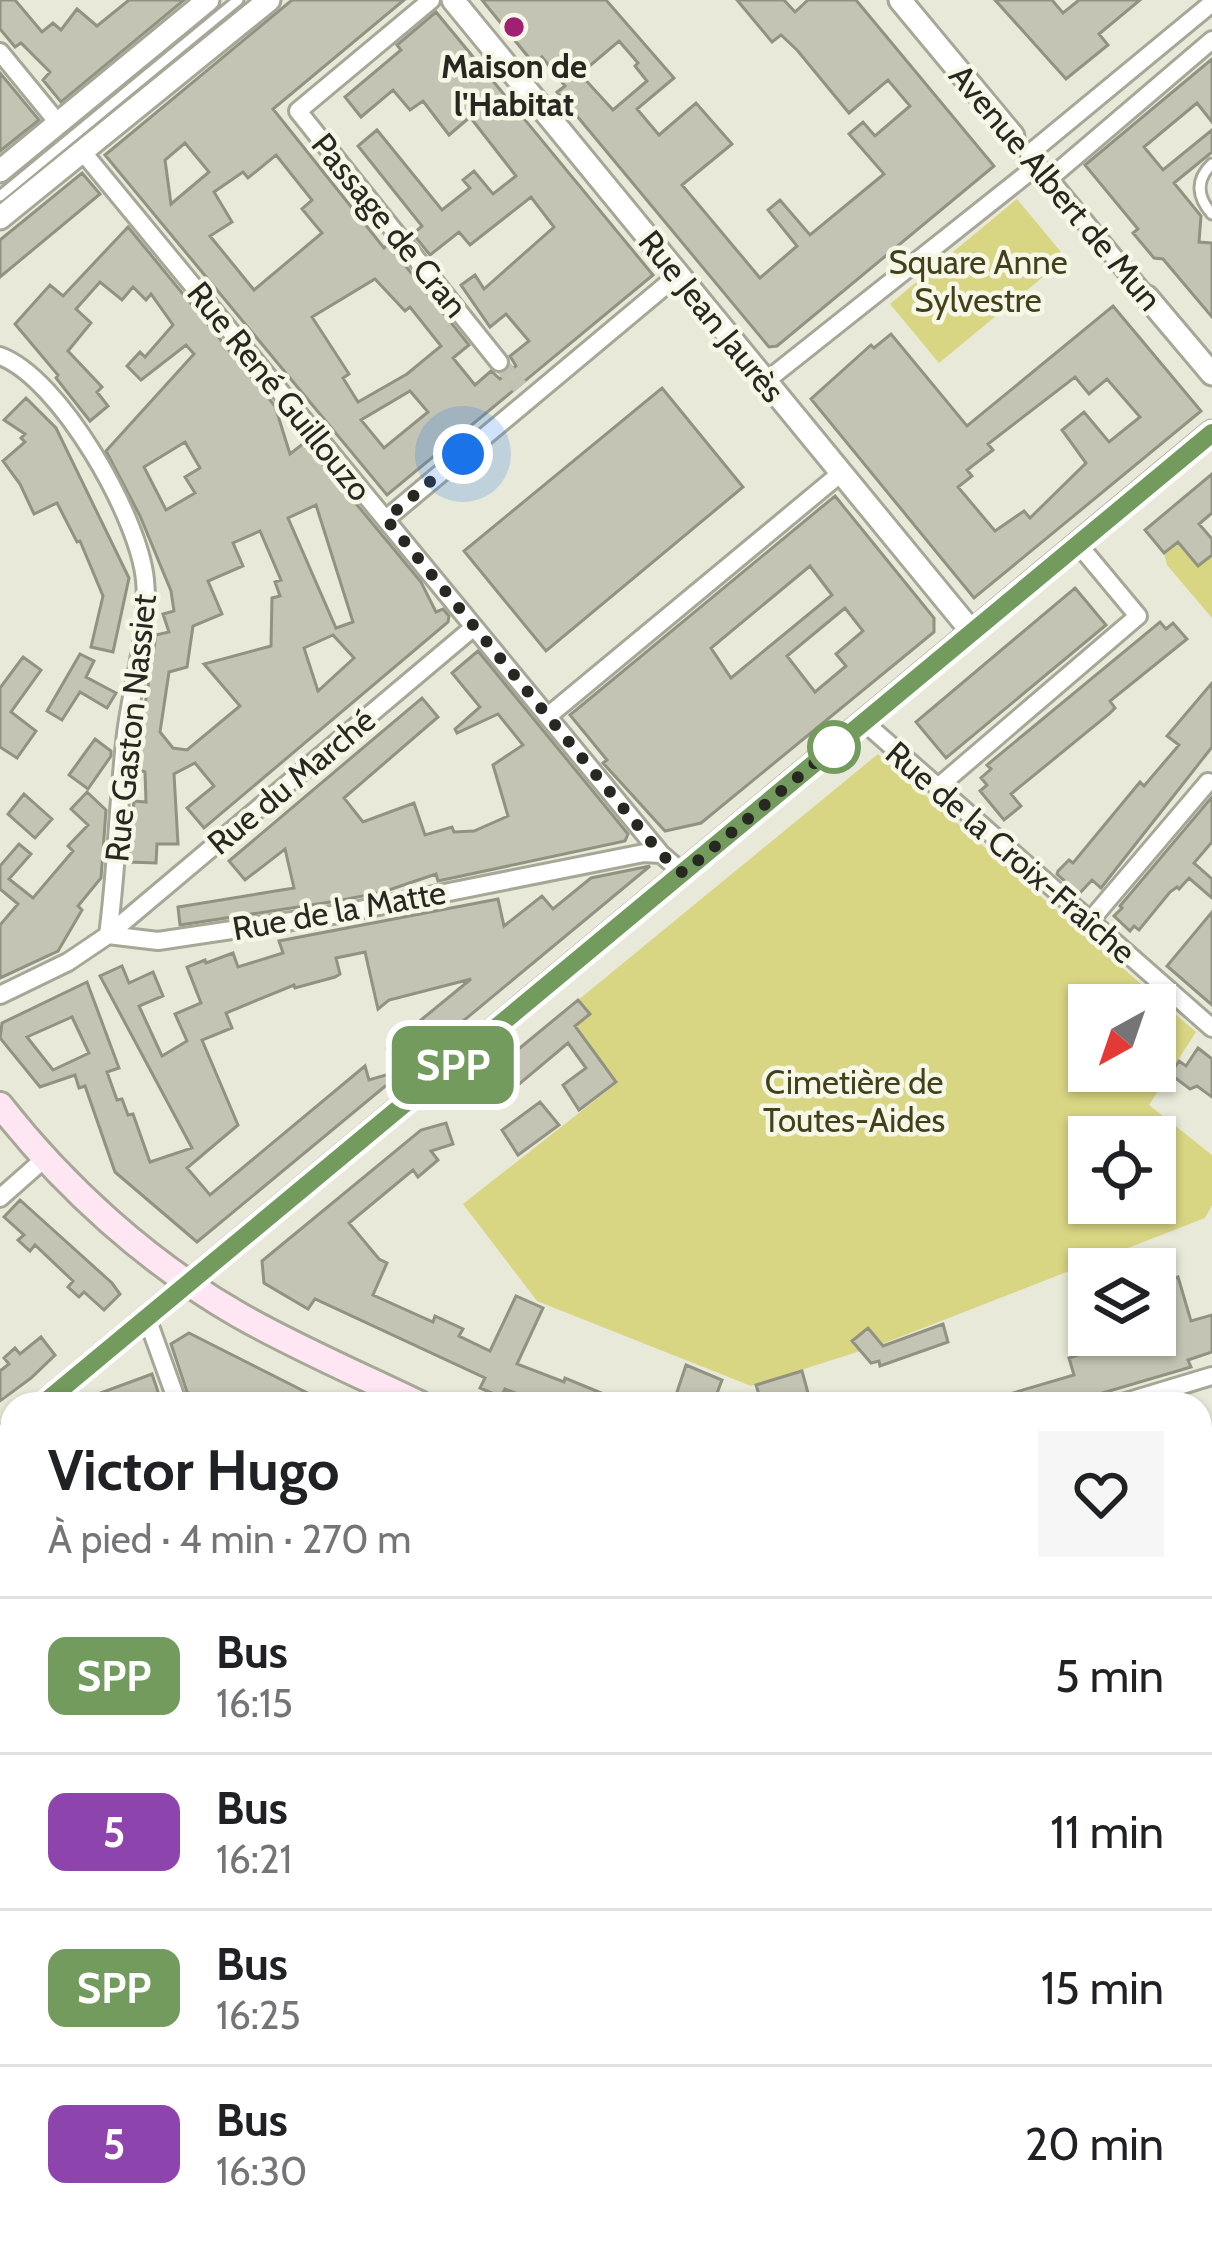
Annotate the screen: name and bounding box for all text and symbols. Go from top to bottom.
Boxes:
marker: Maison de l'Habitat [501,14,527,40]
place label: Maison de l'Habitat [441,46,587,124]
street label: Avenue Albert de Mun [941,56,1171,318]
street label: Passage de Cran [304,125,476,325]
street label: Rue Jean Jaurès [631,222,793,410]
park label: Square Anne Sylvestre [888,242,1068,320]
street label: Rue René Guillouzo [179,273,381,509]
your location [433,424,493,484]
street label: Rue Gaston Nassiet [96,592,164,864]
street label: Rue du Marché [199,699,383,863]
unlabelled marker [809,722,859,772]
street label: Rue de la Croix-Fraîche [878,733,1144,971]
street label: Rue de la Matte [229,872,449,948]
north arrow [1068,984,1176,1092]
map controls [1068,984,1176,1356]
line badge: SPP [384,1026,522,1104]
text: SPP [416,1039,490,1091]
park label: Cimetière de Toutes-Aides [763,1062,945,1140]
button: locate [1068,1116,1176,1224]
button: layers [1068,1248,1176,1356]
button: heart [1038,1431,1164,1557]
text: Victor Hugo [48,1435,340,1504]
text: À pied · 4 min · 270 m [48,1515,412,1563]
text: Bus [216,1625,288,1679]
text: 5 min [1055,1649,1164,1703]
text: SPP [77,1650,151,1702]
text: 16:15 [216,1679,293,1727]
text: Bus [216,1781,288,1835]
text: 11 min [1050,1805,1164,1859]
text: 5 [103,1806,125,1858]
text: 16:21 [216,1835,292,1883]
text: Bus [216,1937,288,1991]
text: 15 min [1041,1961,1164,2015]
text: SPP [77,1962,151,2014]
text: 16:25 [216,1991,301,2039]
text: Bus [216,2093,288,2147]
text: 20 min [1025,2117,1164,2171]
text: 5 [103,2118,125,2170]
text: 16:30 [216,2147,307,2195]

